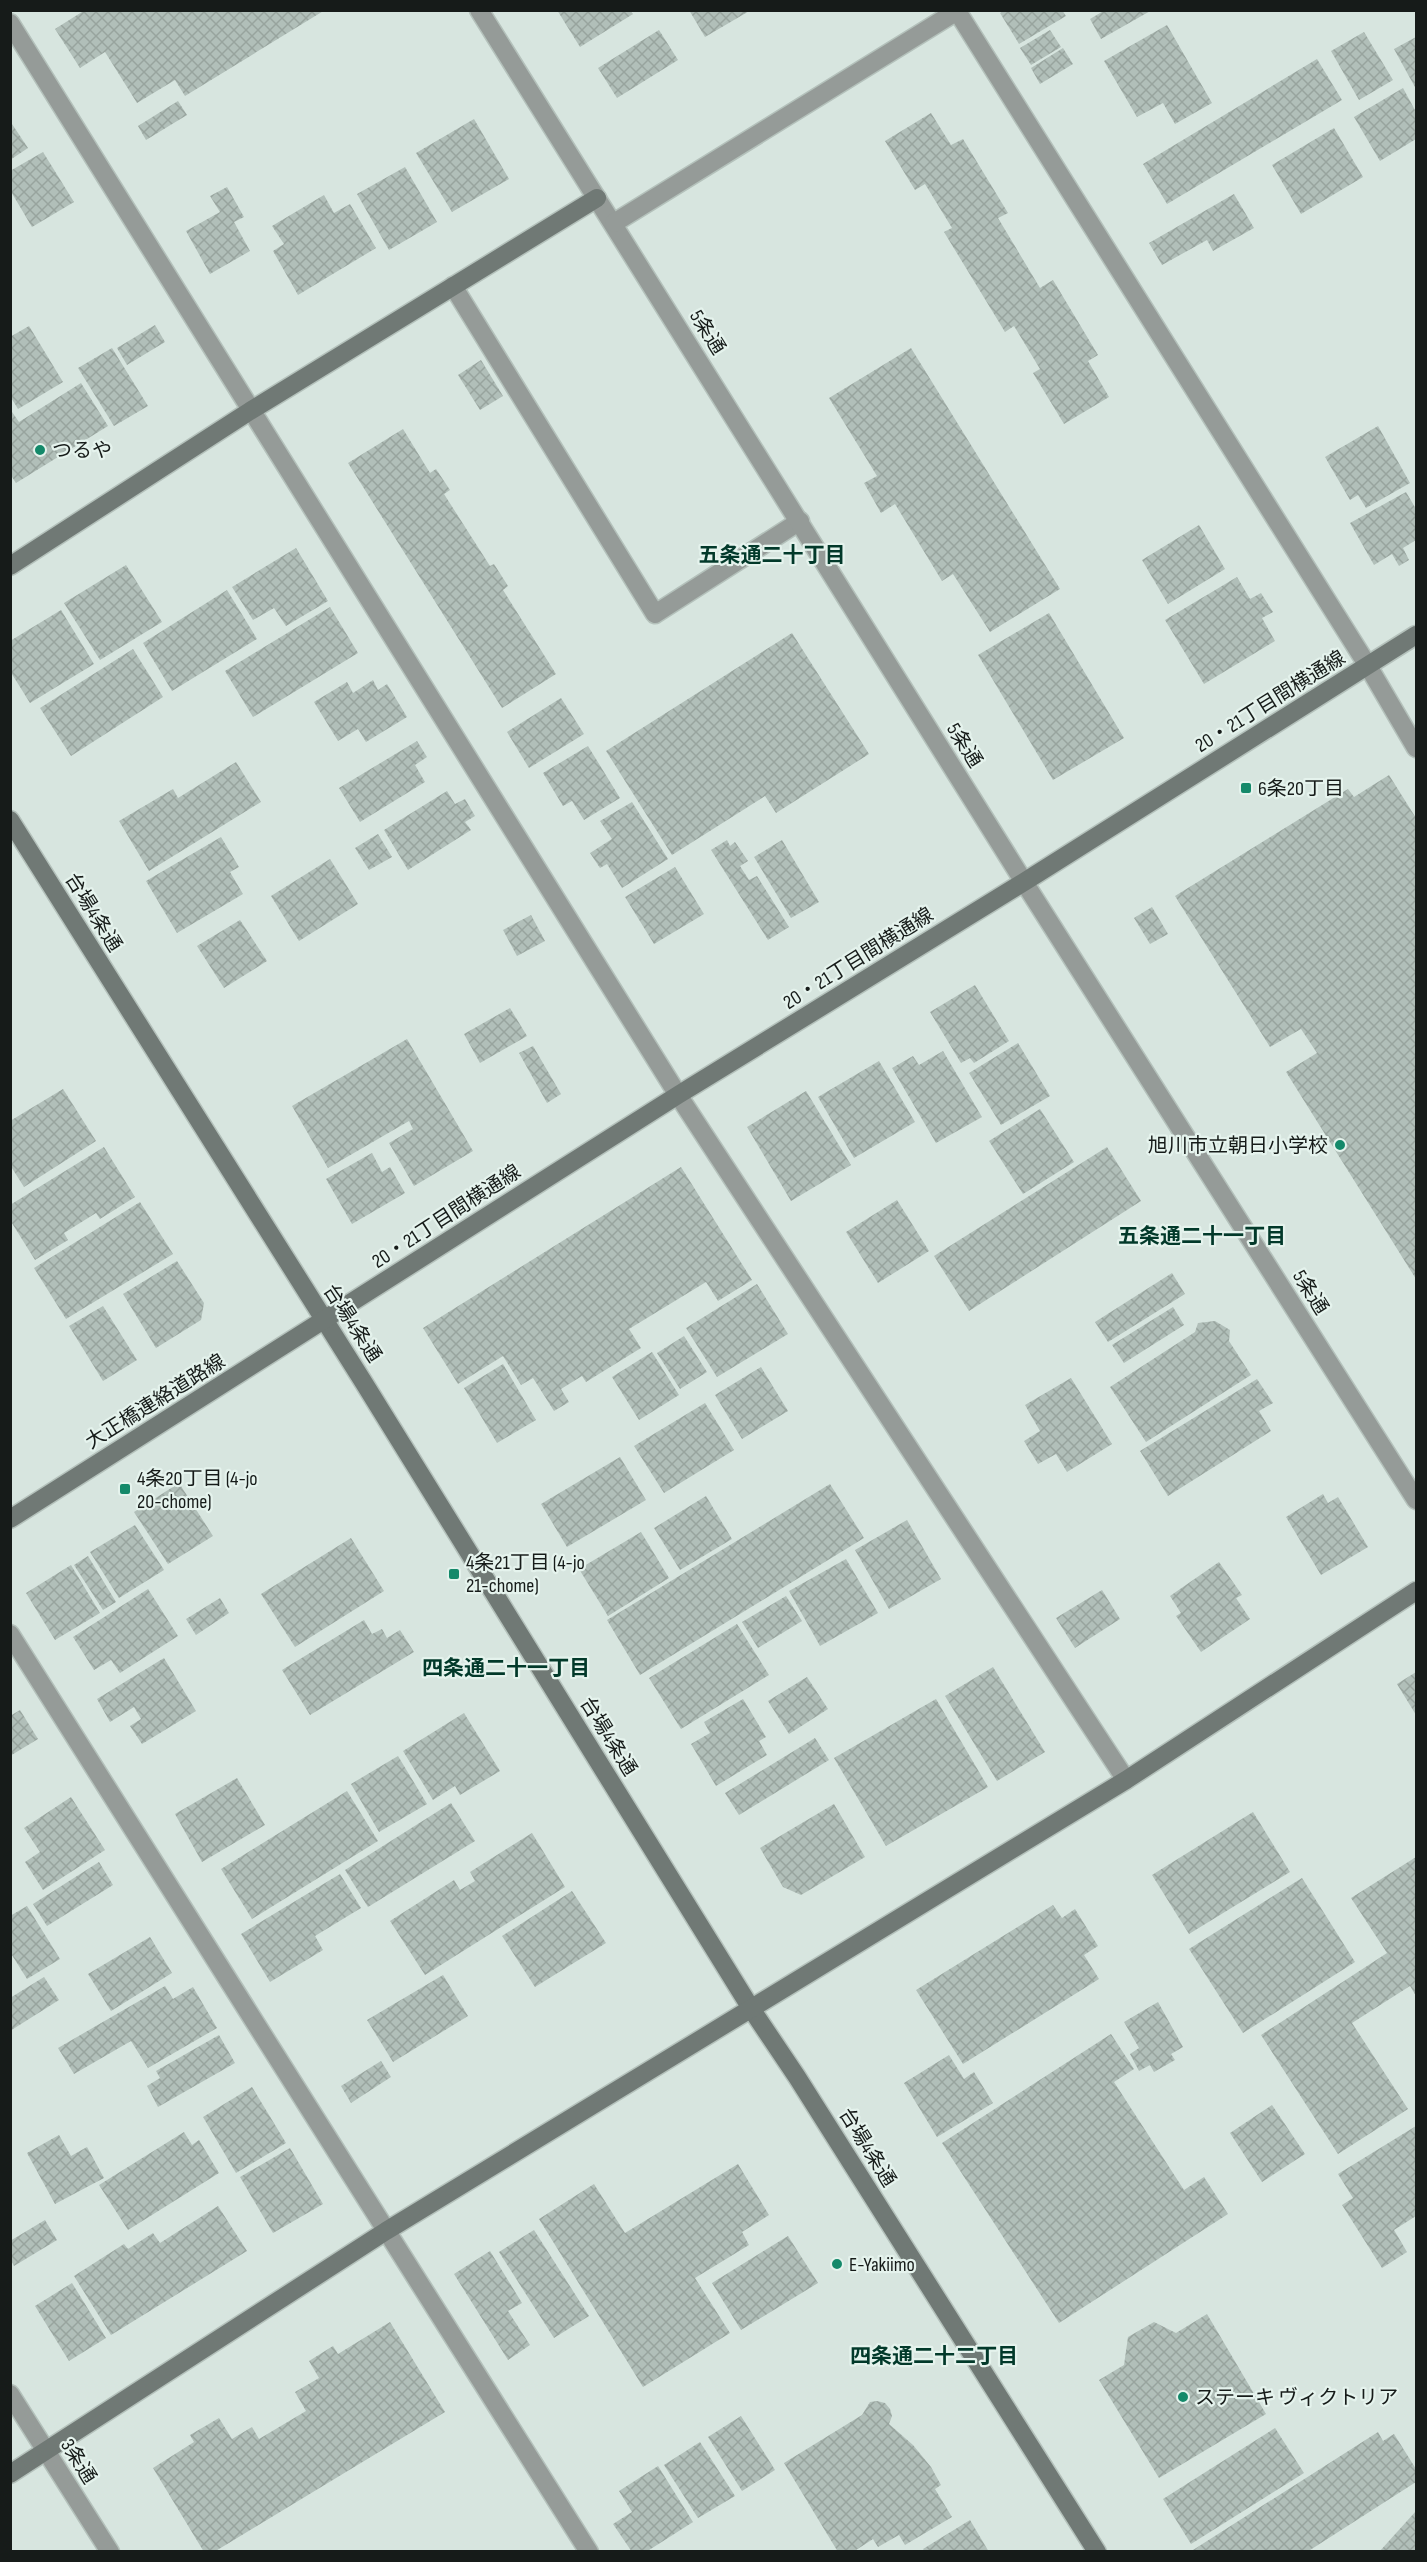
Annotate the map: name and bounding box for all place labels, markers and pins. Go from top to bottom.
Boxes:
place label: つるや [52,439,112,463]
marker: つるや [33,443,47,457]
place label: 6条20丁目 [1258,777,1344,801]
marker: 6条20丁目 [1239,781,1253,795]
place label: 旭川市立朝日小学校 [1148,1134,1328,1158]
marker: 旭川市立朝日小学校 [1333,1138,1347,1152]
place label: 4条20丁目 (4-jo 20-chome) [137,1467,258,1514]
marker: 4条20丁目 (4-jo 20-chome) [118,1482,132,1496]
place label: 4条21丁目 (4-jo 21-chome) [466,1551,585,1598]
marker: 4条21丁目 (4-jo 21-chome) [447,1567,461,1581]
place label: E-Yakiimo [849,2253,915,2277]
marker: E-Yakiimo [830,2257,844,2271]
place label: ステーキ ヴィクトリア [1195,2386,1398,2410]
marker: ステーキ ヴィクトリア [1176,2390,1190,2404]

